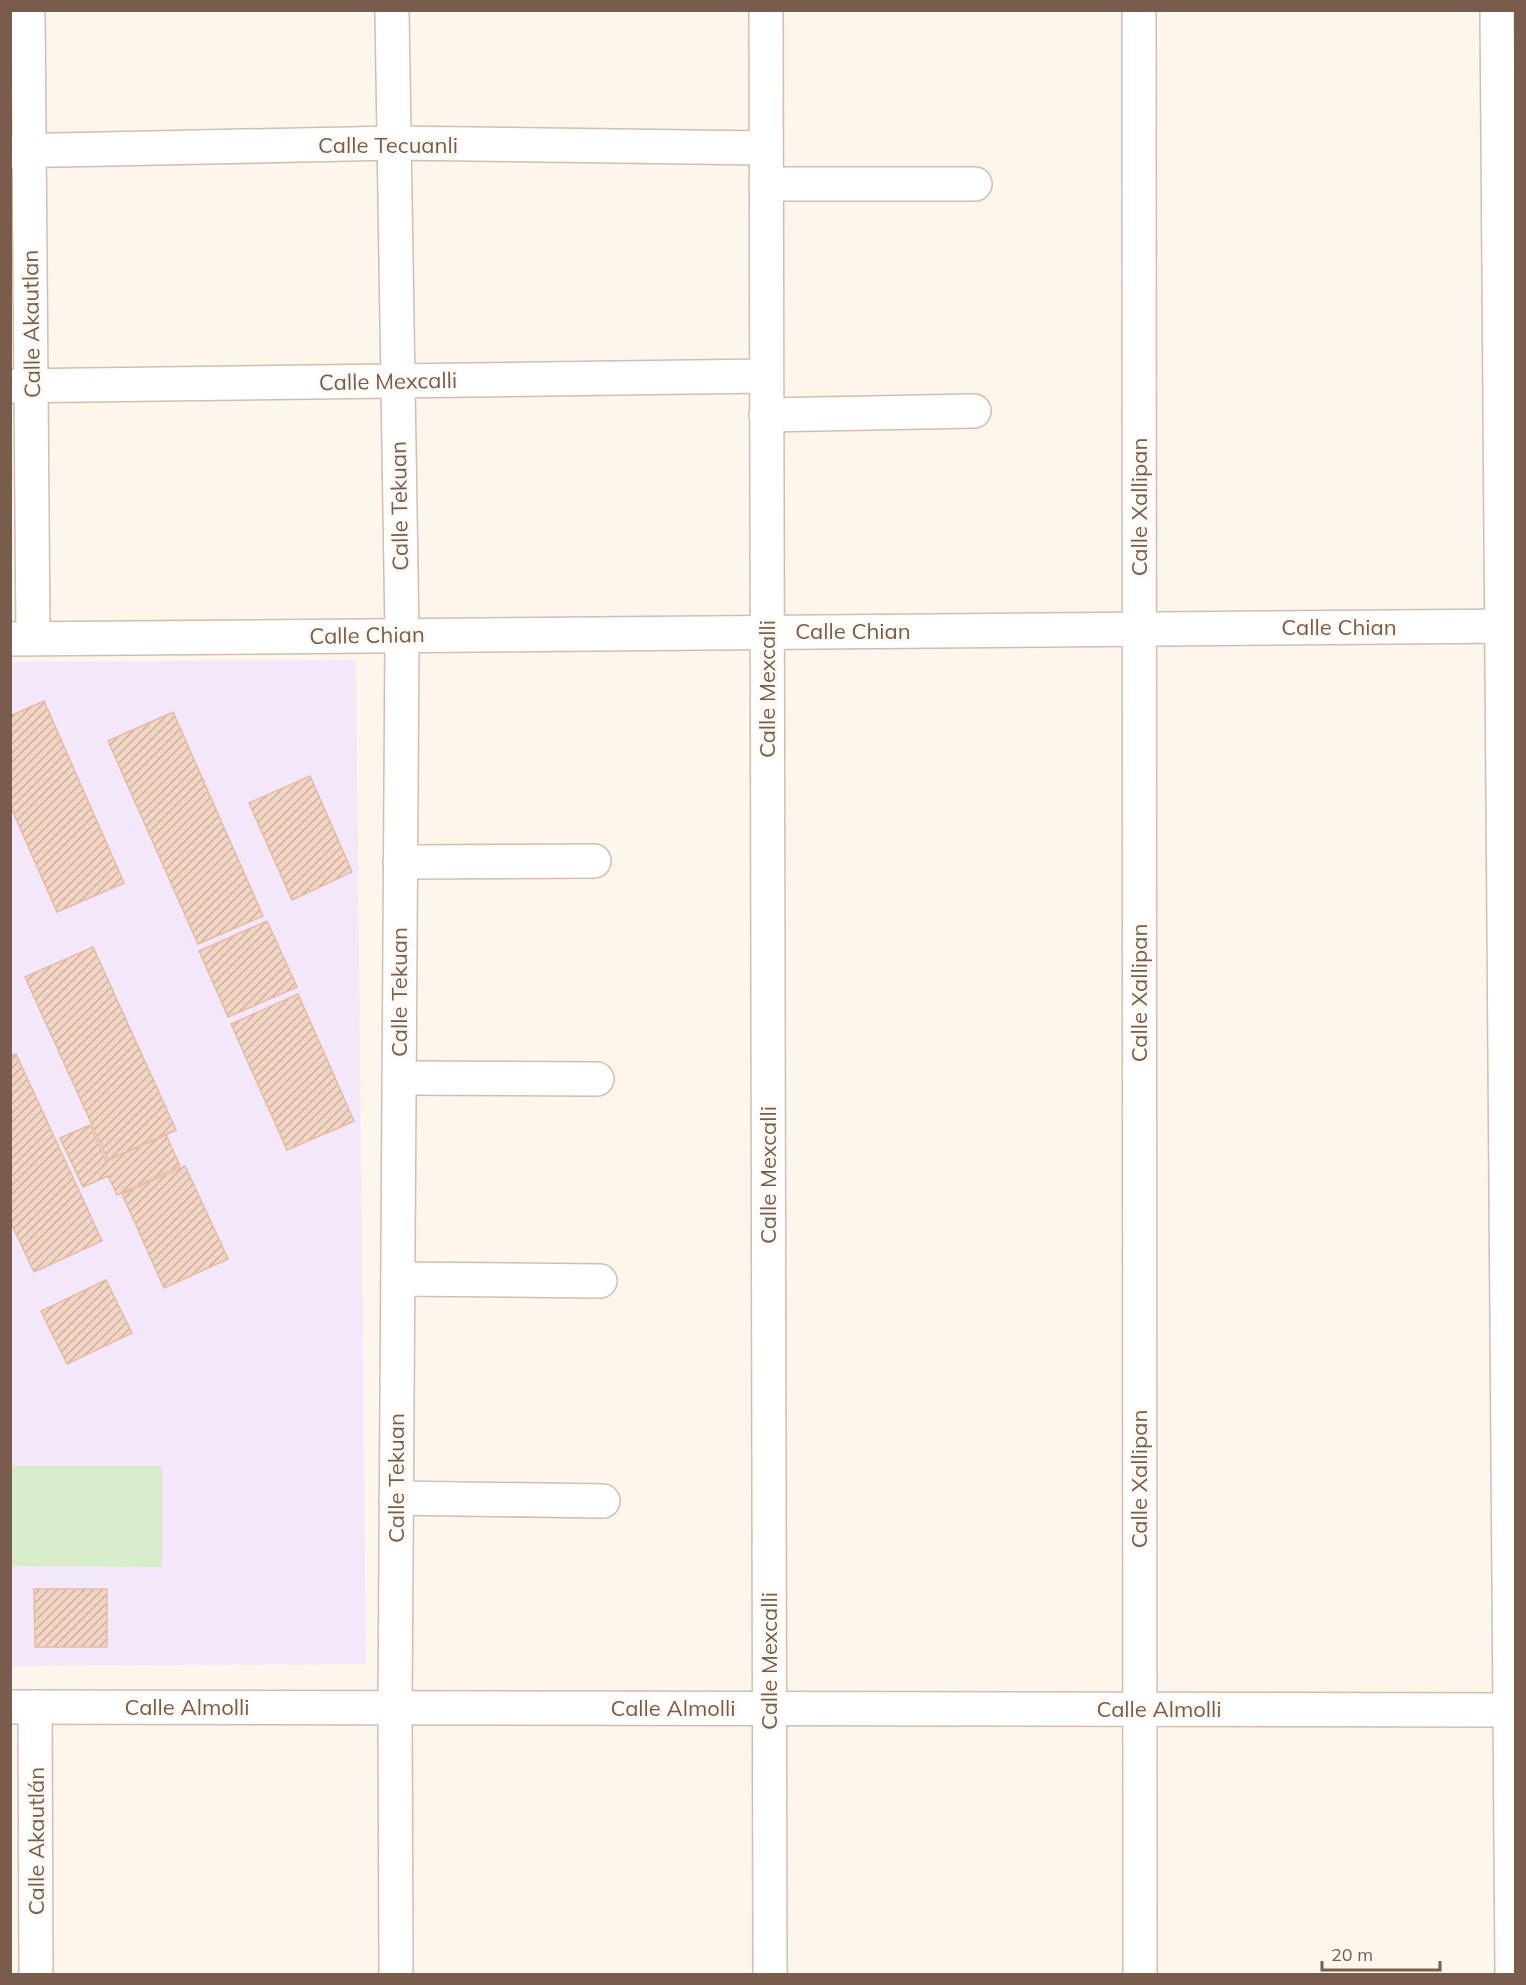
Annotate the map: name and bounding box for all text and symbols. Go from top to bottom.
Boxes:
street label: Calle Tecuanli [318,131,458,159]
street label: Calle Akautlan [16,250,46,398]
street label: Calle Mexcalli [319,366,457,396]
street label: Calle Xallipan [1125,438,1153,576]
street label: Calle Tekuan [384,441,414,571]
street label: Calle Chian [1281,613,1397,641]
street label: Calle Chian [795,617,911,645]
street label: Calle Chian [309,620,425,650]
street label: Calle Mexcalli [753,620,781,758]
street label: Calle Xallipan [1125,924,1153,1062]
street label: Calle Tekuan [385,927,413,1057]
street label: Calle Mexcalli [754,1106,782,1244]
street label: Calle Xallipan [1125,1410,1153,1548]
street label: Calle Tekuan [382,1413,410,1543]
street label: Calle Mexcalli [755,1592,783,1730]
street label: Calle Almolli [124,1693,250,1721]
street label: Calle Almolli [610,1694,736,1722]
street label: Calle Almolli [1096,1695,1222,1723]
street label: Calle Akautlán [22,1767,50,1915]
scale bar [1322,1934,1440,1972]
text: 20 m [1331,1943,1373,1966]

